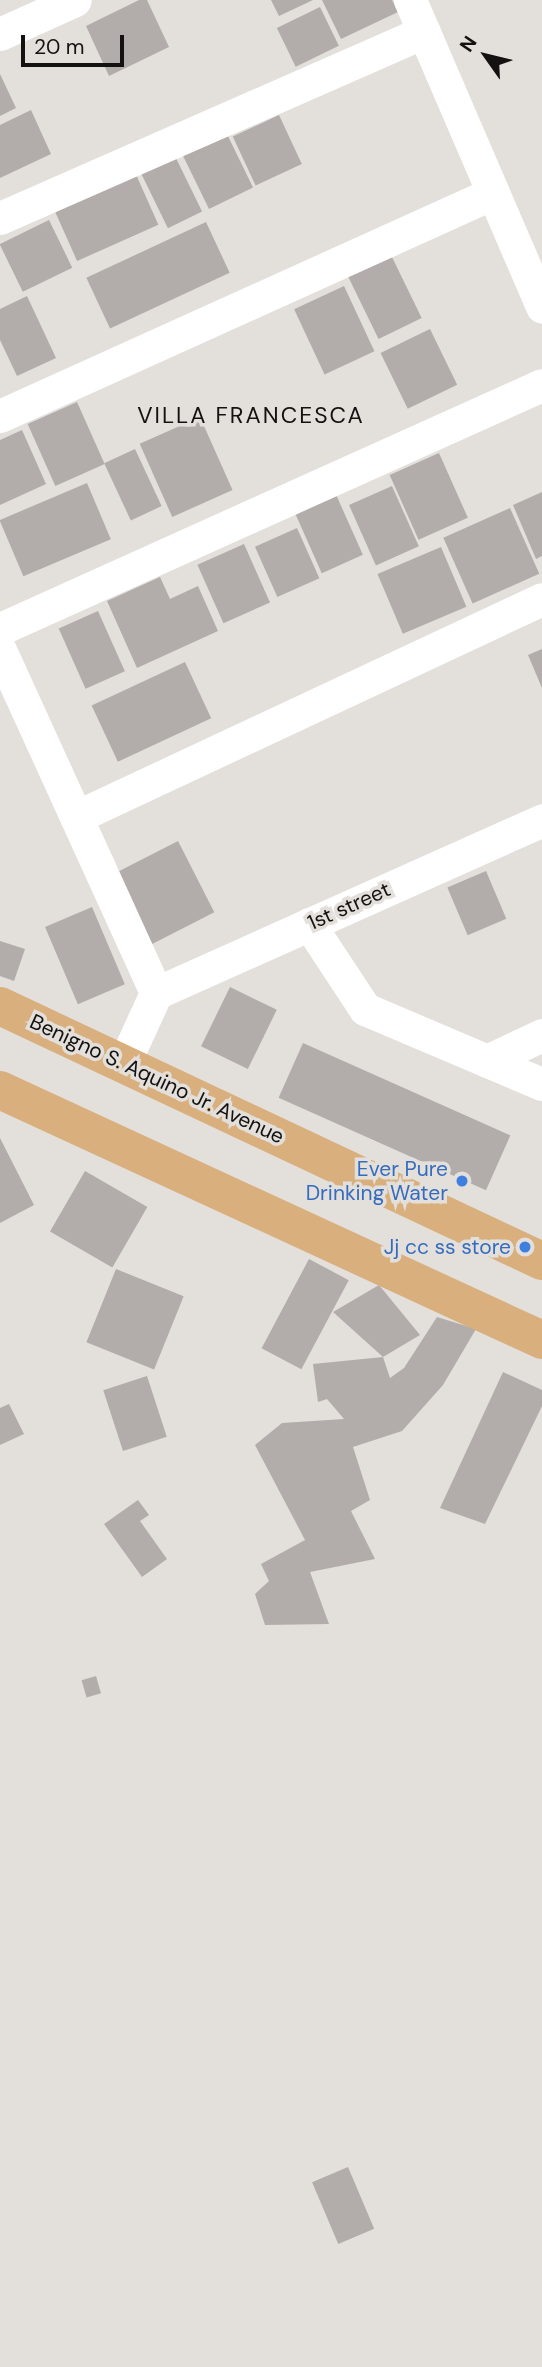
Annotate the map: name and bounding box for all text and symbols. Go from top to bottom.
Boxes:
scale bar [24,21,128,65]
north arrow [451,21,521,91]
text: N [454,31,482,57]
text: 20 m [34,33,85,61]
district label: VILLA FRANCESCA [139,401,363,429]
street label: 1st street [304,877,394,935]
street label: Benigno S. Aquino Jr. Avenue [26,1009,288,1149]
place label: Ever Pure Drinking Water [306,1156,448,1206]
marker: Ever Pure Drinking Water [454,1173,470,1189]
place label: Jj cc ss store [384,1234,511,1260]
marker: Jj cc ss store [517,1239,533,1255]

